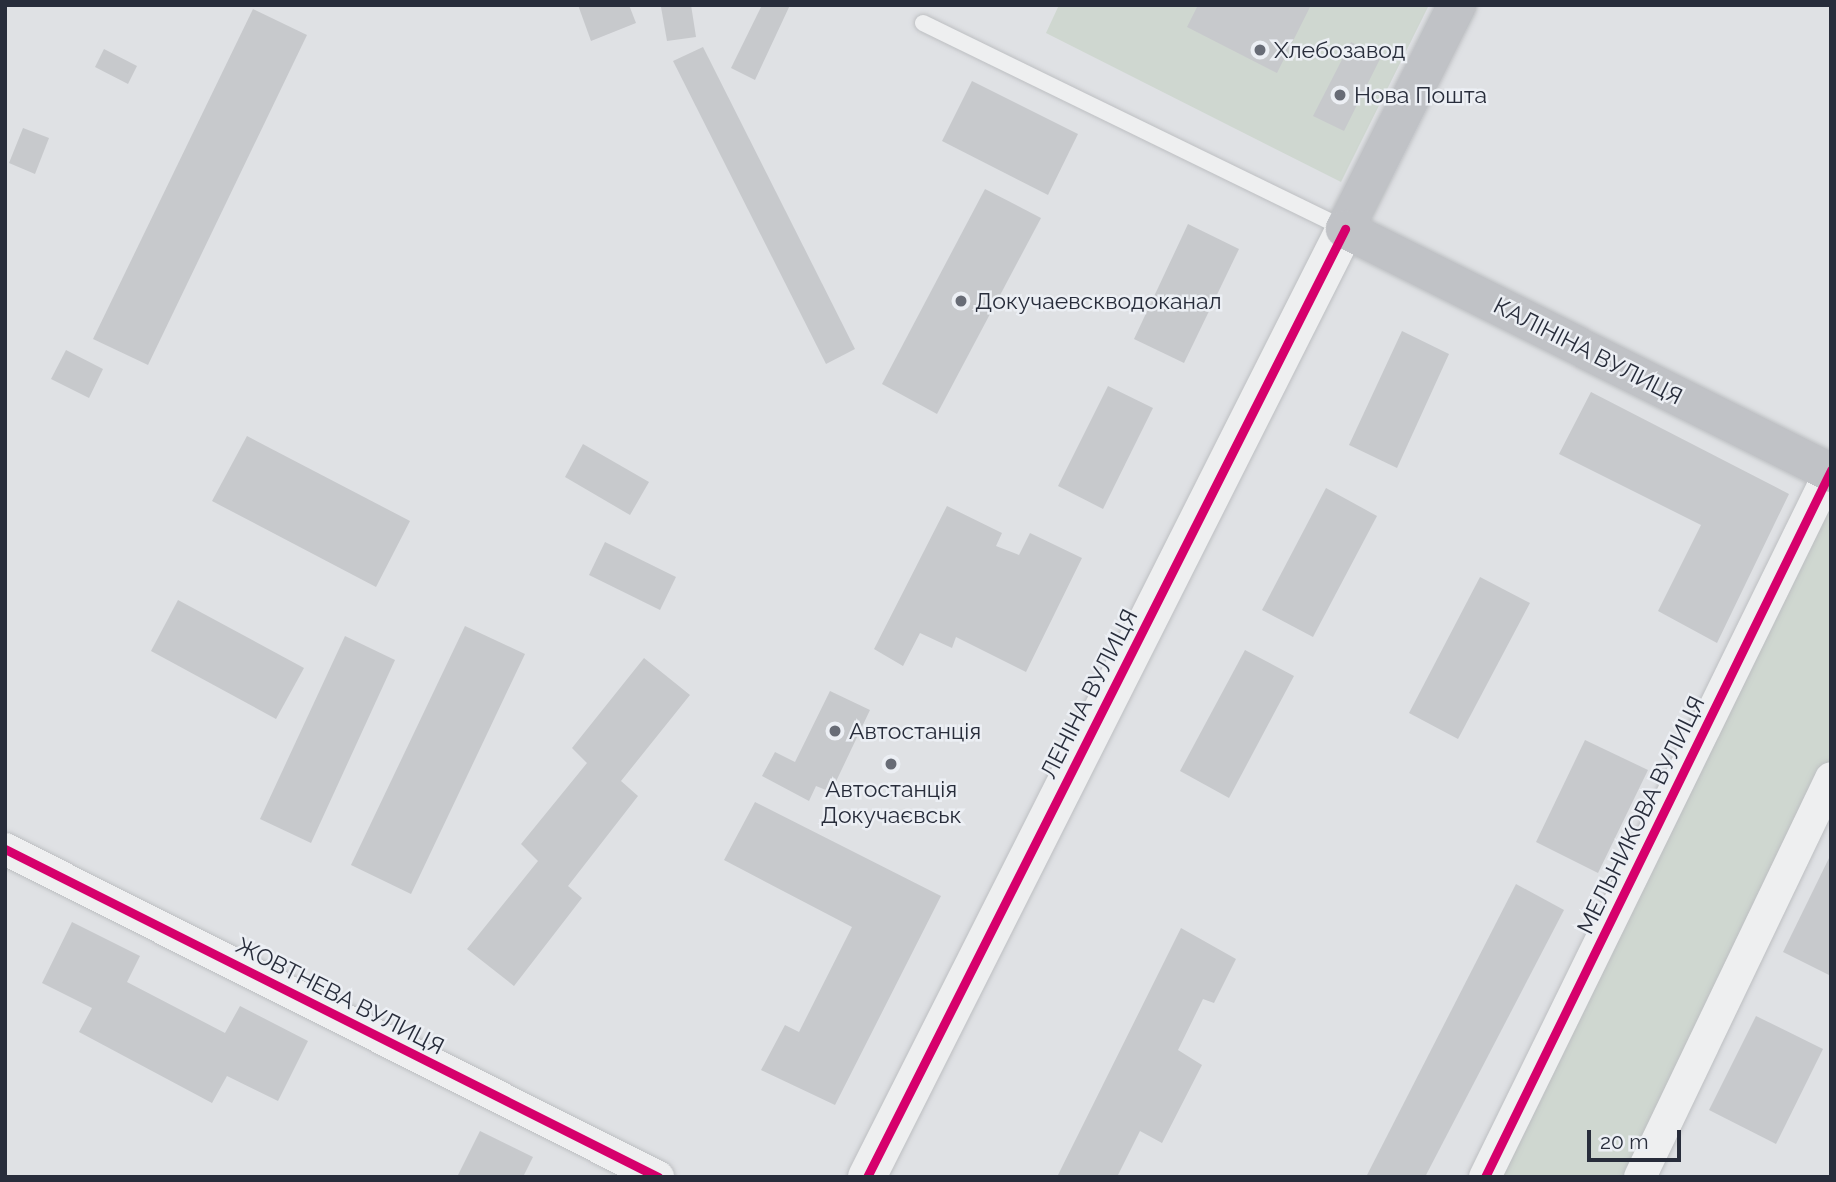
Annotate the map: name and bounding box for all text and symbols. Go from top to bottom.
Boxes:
place label: Хлебозавод [1274,36,1405,64]
marker: Хлебозавод [1252,42,1268,58]
place label: Нова Пошта [1354,81,1487,109]
marker: Нова Пошта [1332,87,1348,103]
place label: Докучаевскводоканал [975,287,1222,315]
street label: КАЛІНІНА ВУЛИЦЯ [1489,291,1687,411]
marker: Докучаевскводоканал [953,293,969,309]
street label: ЛЕНІНА ВУЛИЦЯ [1034,604,1144,784]
street label: МЕЛЬНИКОВА ВУЛИЦЯ [1571,691,1711,939]
place label: Автостанція [849,717,981,745]
marker: Автостанція [827,723,843,739]
marker: Автостанція Докучаєвськ [883,756,899,772]
place label: Автостанція Докучаєвськ [821,775,961,829]
street label: ЖОВТНЕВА ВУЛИЦЯ [231,931,449,1061]
scale bar [1591,1116,1686,1160]
text: 20 m [1600,1129,1648,1154]

